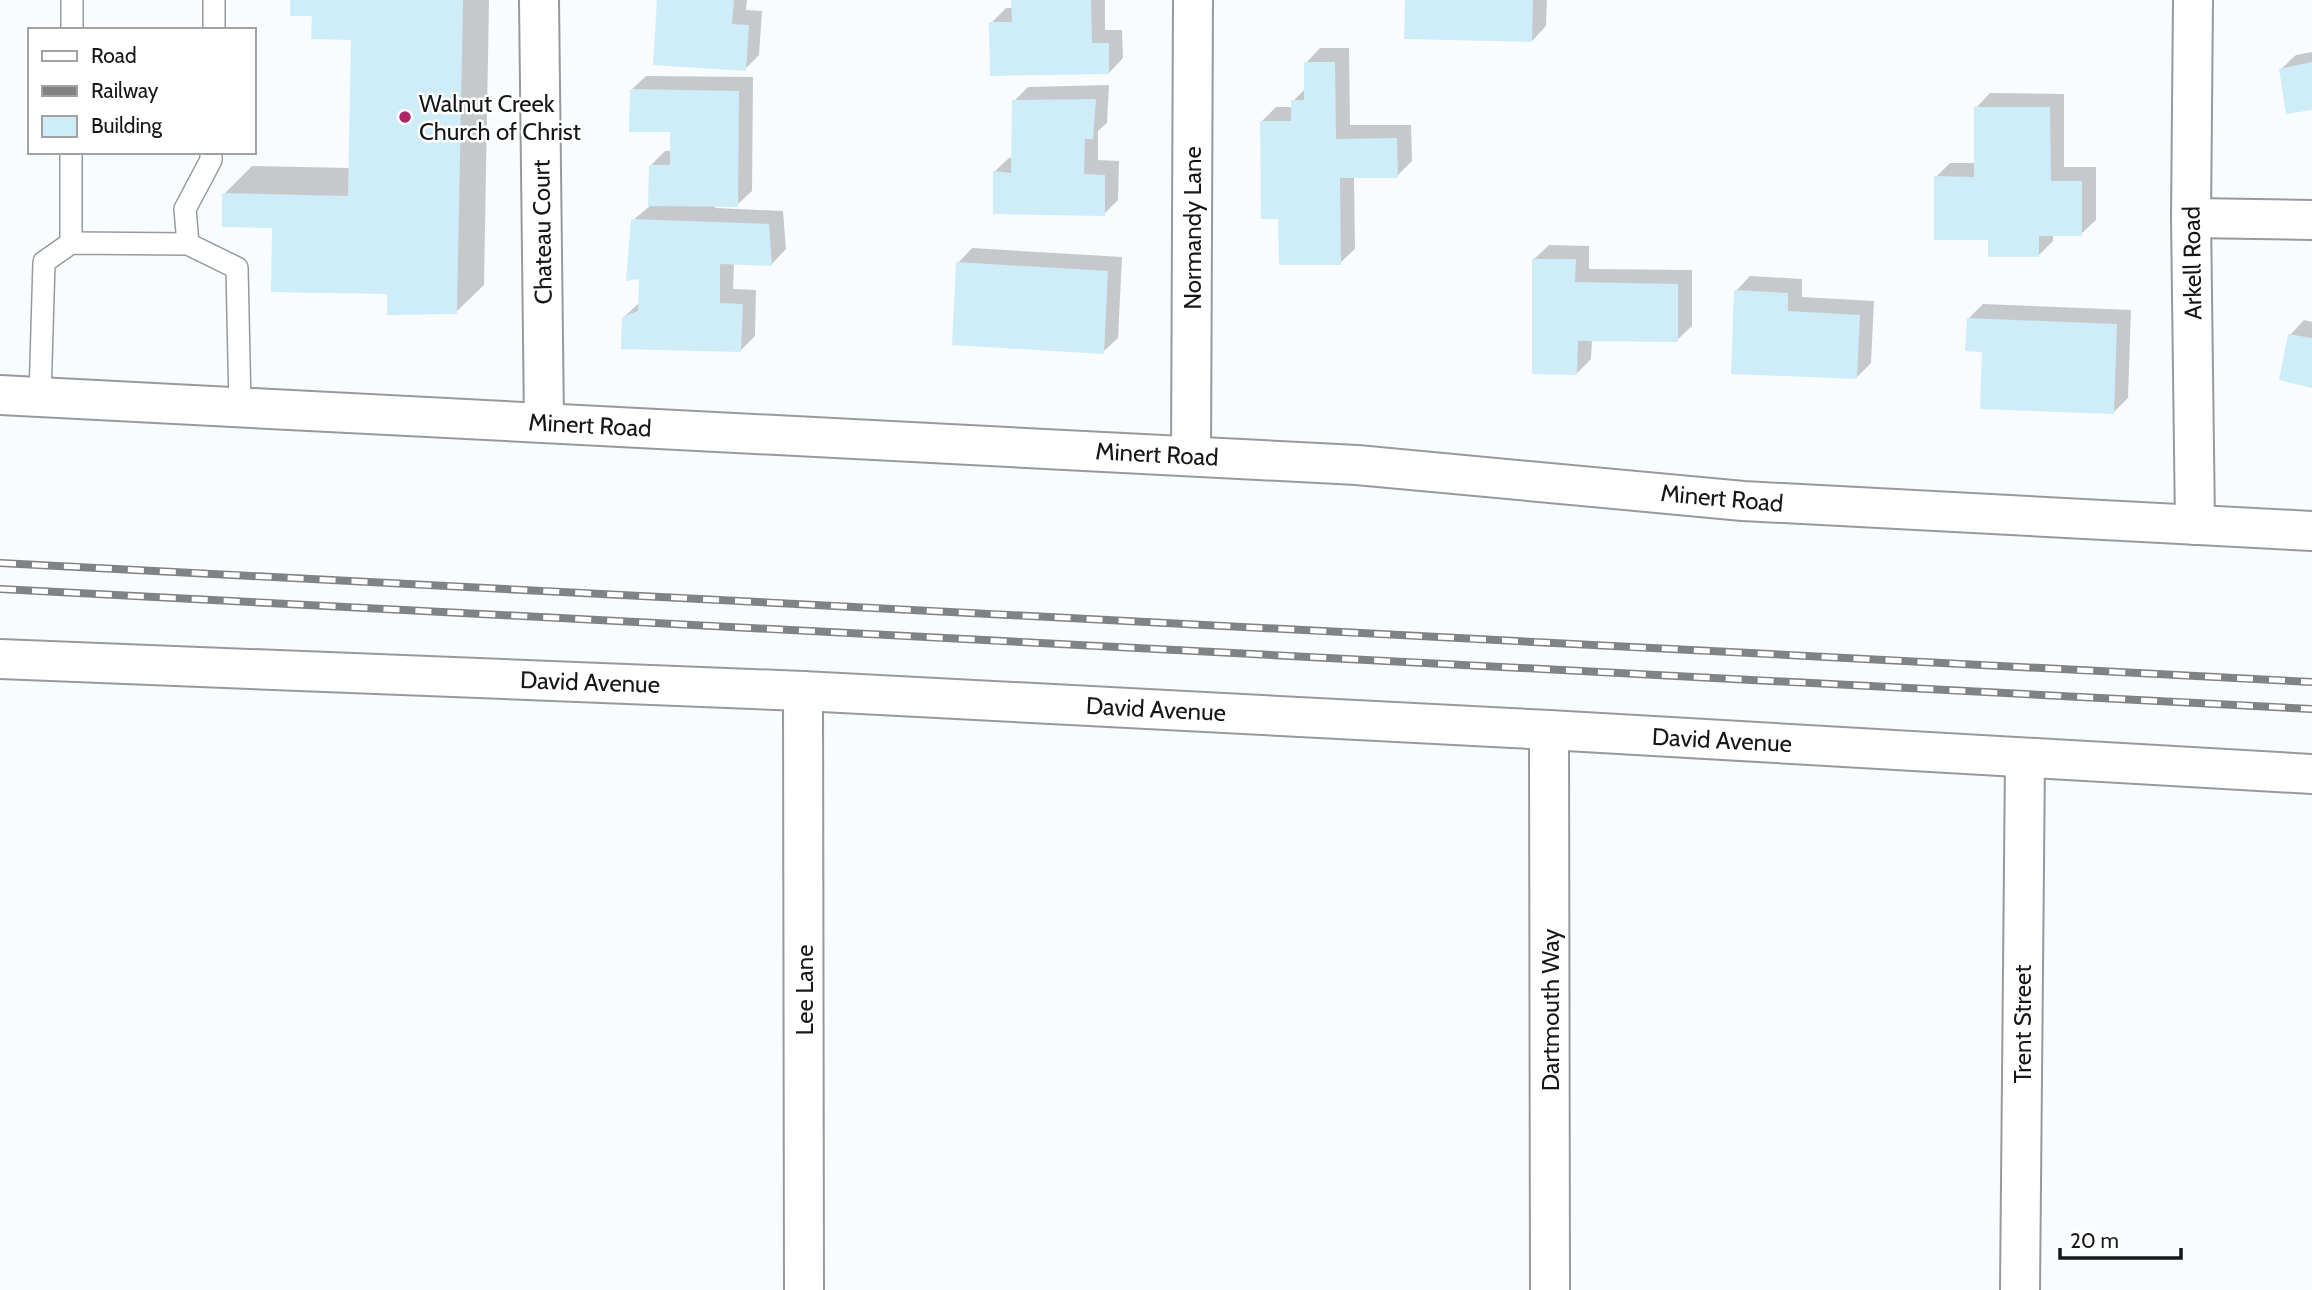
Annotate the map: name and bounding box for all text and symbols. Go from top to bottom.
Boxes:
legend [28,28,256,154]
text: Road [91,43,137,68]
text: Railway [91,78,159,103]
place label: Walnut Creek Church of Christ [419,89,581,146]
marker: Walnut Creek Church of Christ [397,109,413,125]
text: Building [91,113,163,138]
street label: Normandy Lane [1178,146,1207,310]
street label: Chateau Court [526,159,558,305]
street label: Arkell Road [2177,206,2207,320]
street label: Minert Road [528,407,652,443]
street label: Minert Road [1095,436,1219,472]
street label: Minert Road [1659,478,1785,518]
street label: David Avenue [519,665,661,699]
street label: David Avenue [1085,691,1227,727]
street label: David Avenue [1651,722,1793,758]
street label: Dartmouth Way [1536,929,1565,1091]
street label: Lee Lane [790,944,819,1036]
street label: Trent Street [2008,965,2037,1083]
scale bar [2060,1216,2181,1260]
text: 20 m [2070,1228,2119,1253]

